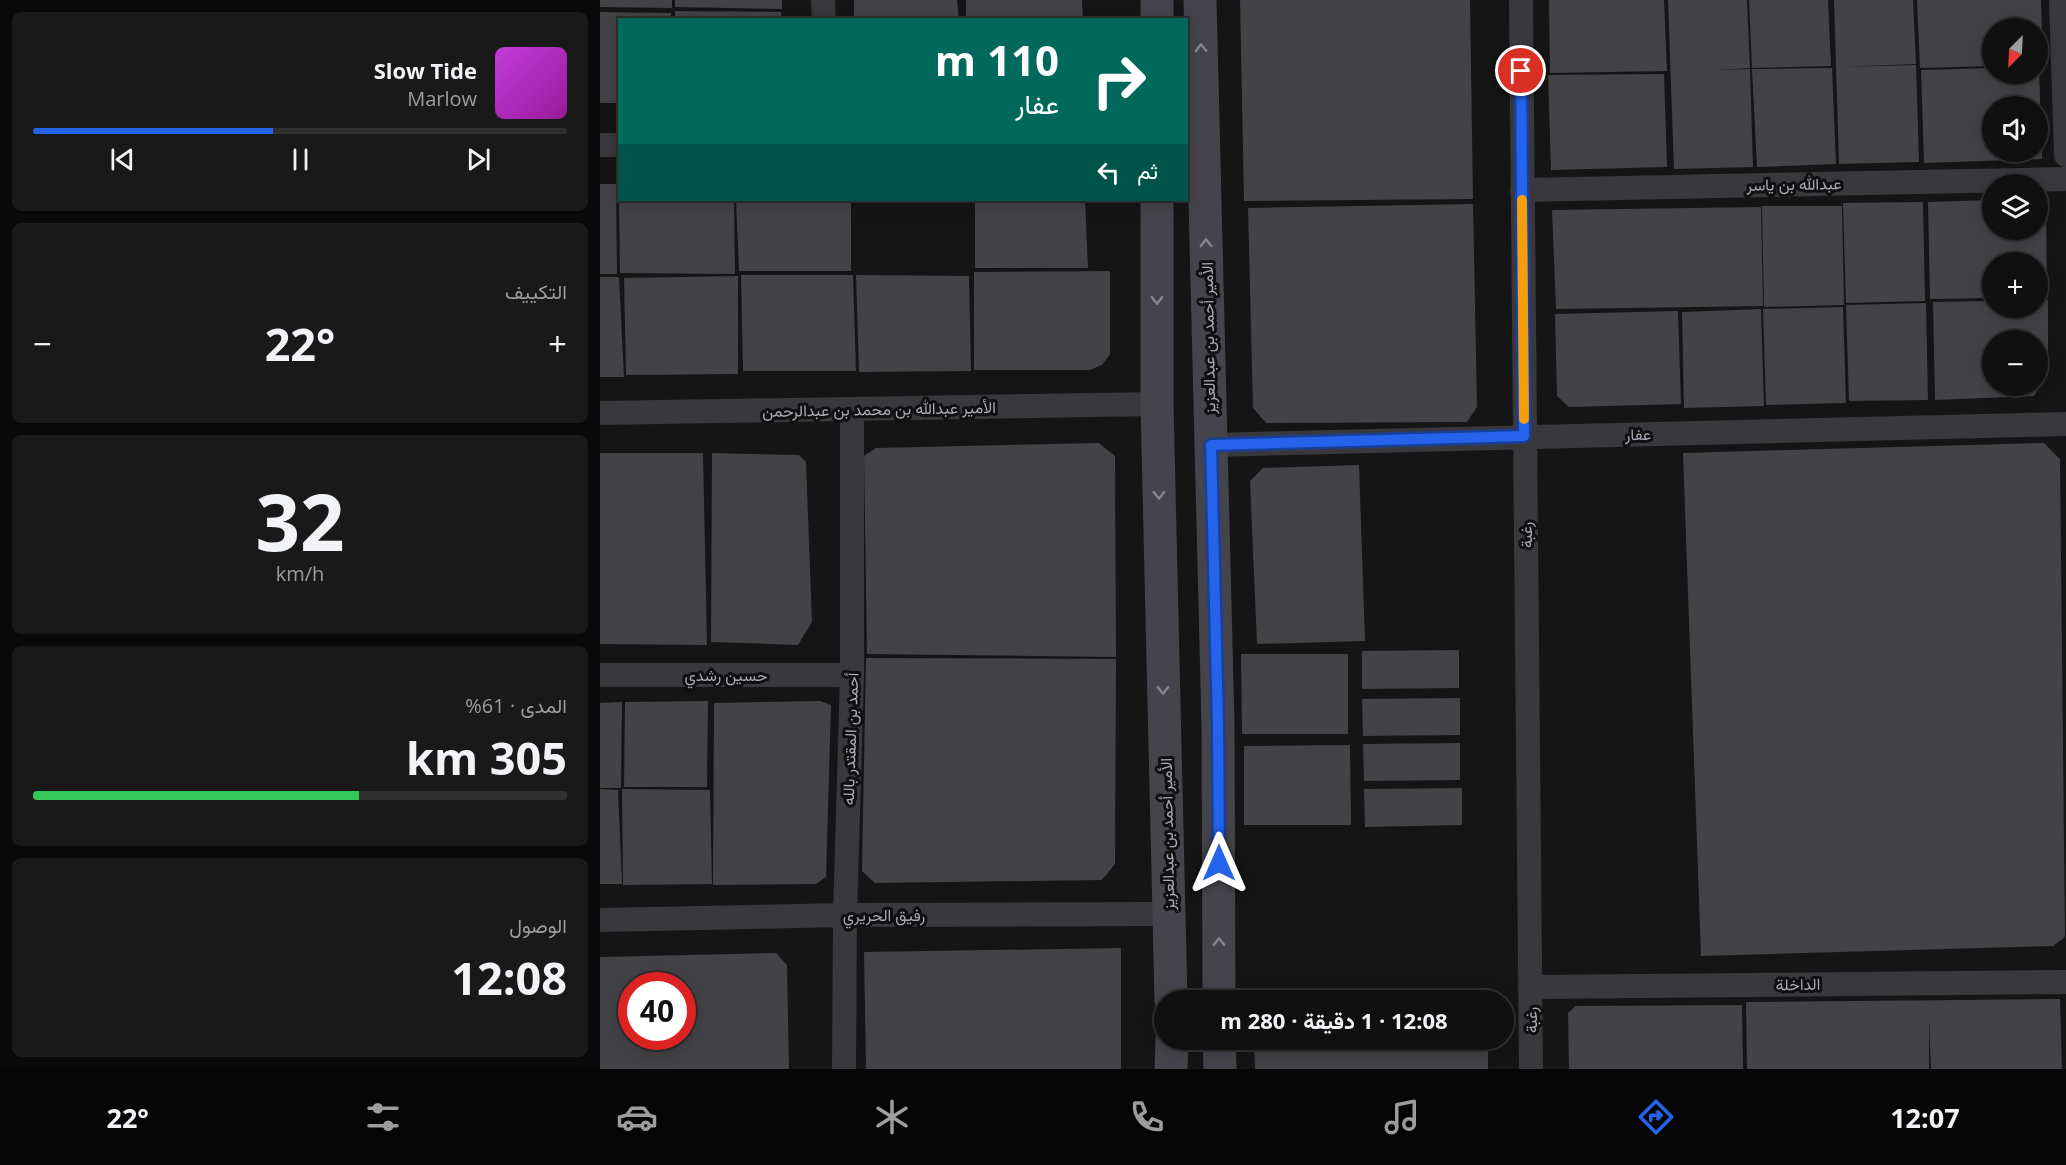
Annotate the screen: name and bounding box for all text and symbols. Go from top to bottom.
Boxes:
north arrow [1982,18,2048,84]
map controls [1982,18,2048,396]
text: 110 m [935,31,1059,88]
icon: right [1080,42,1158,120]
one-way arrow [1194,44,1207,53]
pin [1495,45,1546,96]
icon: arrive [1504,54,1537,87]
text: Slow Tide [374,55,477,85]
text: Marlow [407,85,477,112]
text: عفار [1015,85,1059,122]
button: sound [1982,96,2048,162]
icon: previous [106,143,139,176]
icon: pause [284,143,317,176]
icon: next [462,143,495,176]
text: ثم [1137,155,1158,185]
icon: left [1092,156,1125,189]
street label: عبدالله بن ياسر [1745,172,1842,196]
button: layers [1982,174,2048,240]
one-way arrow [1200,239,1212,248]
button: + [1982,252,2048,318]
street label: الأمير أحمد بن عبدالعزيز [1196,262,1220,415]
text: التكييف [505,278,567,305]
one-way arrow [1151,295,1163,304]
text: 22° [265,313,335,374]
text: − [33,321,52,366]
text: + [548,321,567,366]
button: − [1982,330,2048,396]
street label: الأمير عبدالله بن محمد بن عبدالرحمن [762,396,996,422]
street label: عفار [1624,423,1651,445]
text: 32 [255,468,345,574]
one-way arrow [1153,490,1165,499]
street label: رغبة [1515,522,1537,548]
text: km/h [276,560,324,587]
street label: حسين رشدي [685,664,768,689]
street label: أحمد بن المقتدر بالله [837,672,863,806]
one-way arrow [1157,685,1170,694]
text: المدى · 61% [465,692,567,719]
text: 305 km [406,727,567,788]
street label: الأمير أحمد بن عبدالعزيز [1155,758,1179,911]
position arrow [1187,831,1251,895]
street label: رفيق الحريري [843,904,925,929]
text: الوصول [509,912,567,939]
one-way arrow [1213,938,1225,947]
text: 12:08 [451,947,567,1008]
speed limit sign: 40 [618,972,696,1050]
street label: الداخلة [1775,973,1821,995]
text: 12:08 · 1 دقيقة · 280 m [1220,1005,1448,1035]
street label: رغبة [1520,1007,1542,1033]
icon: filters [362,1096,404,1138]
icon: car [616,1096,658,1138]
icon: climate [871,1096,913,1138]
icon: phone [1126,1096,1168,1138]
icon: music [1381,1096,1423,1138]
icon: directions [1635,1096,1677,1138]
text: 22° [106,1099,149,1136]
text: 12:07 [1890,1099,1960,1136]

